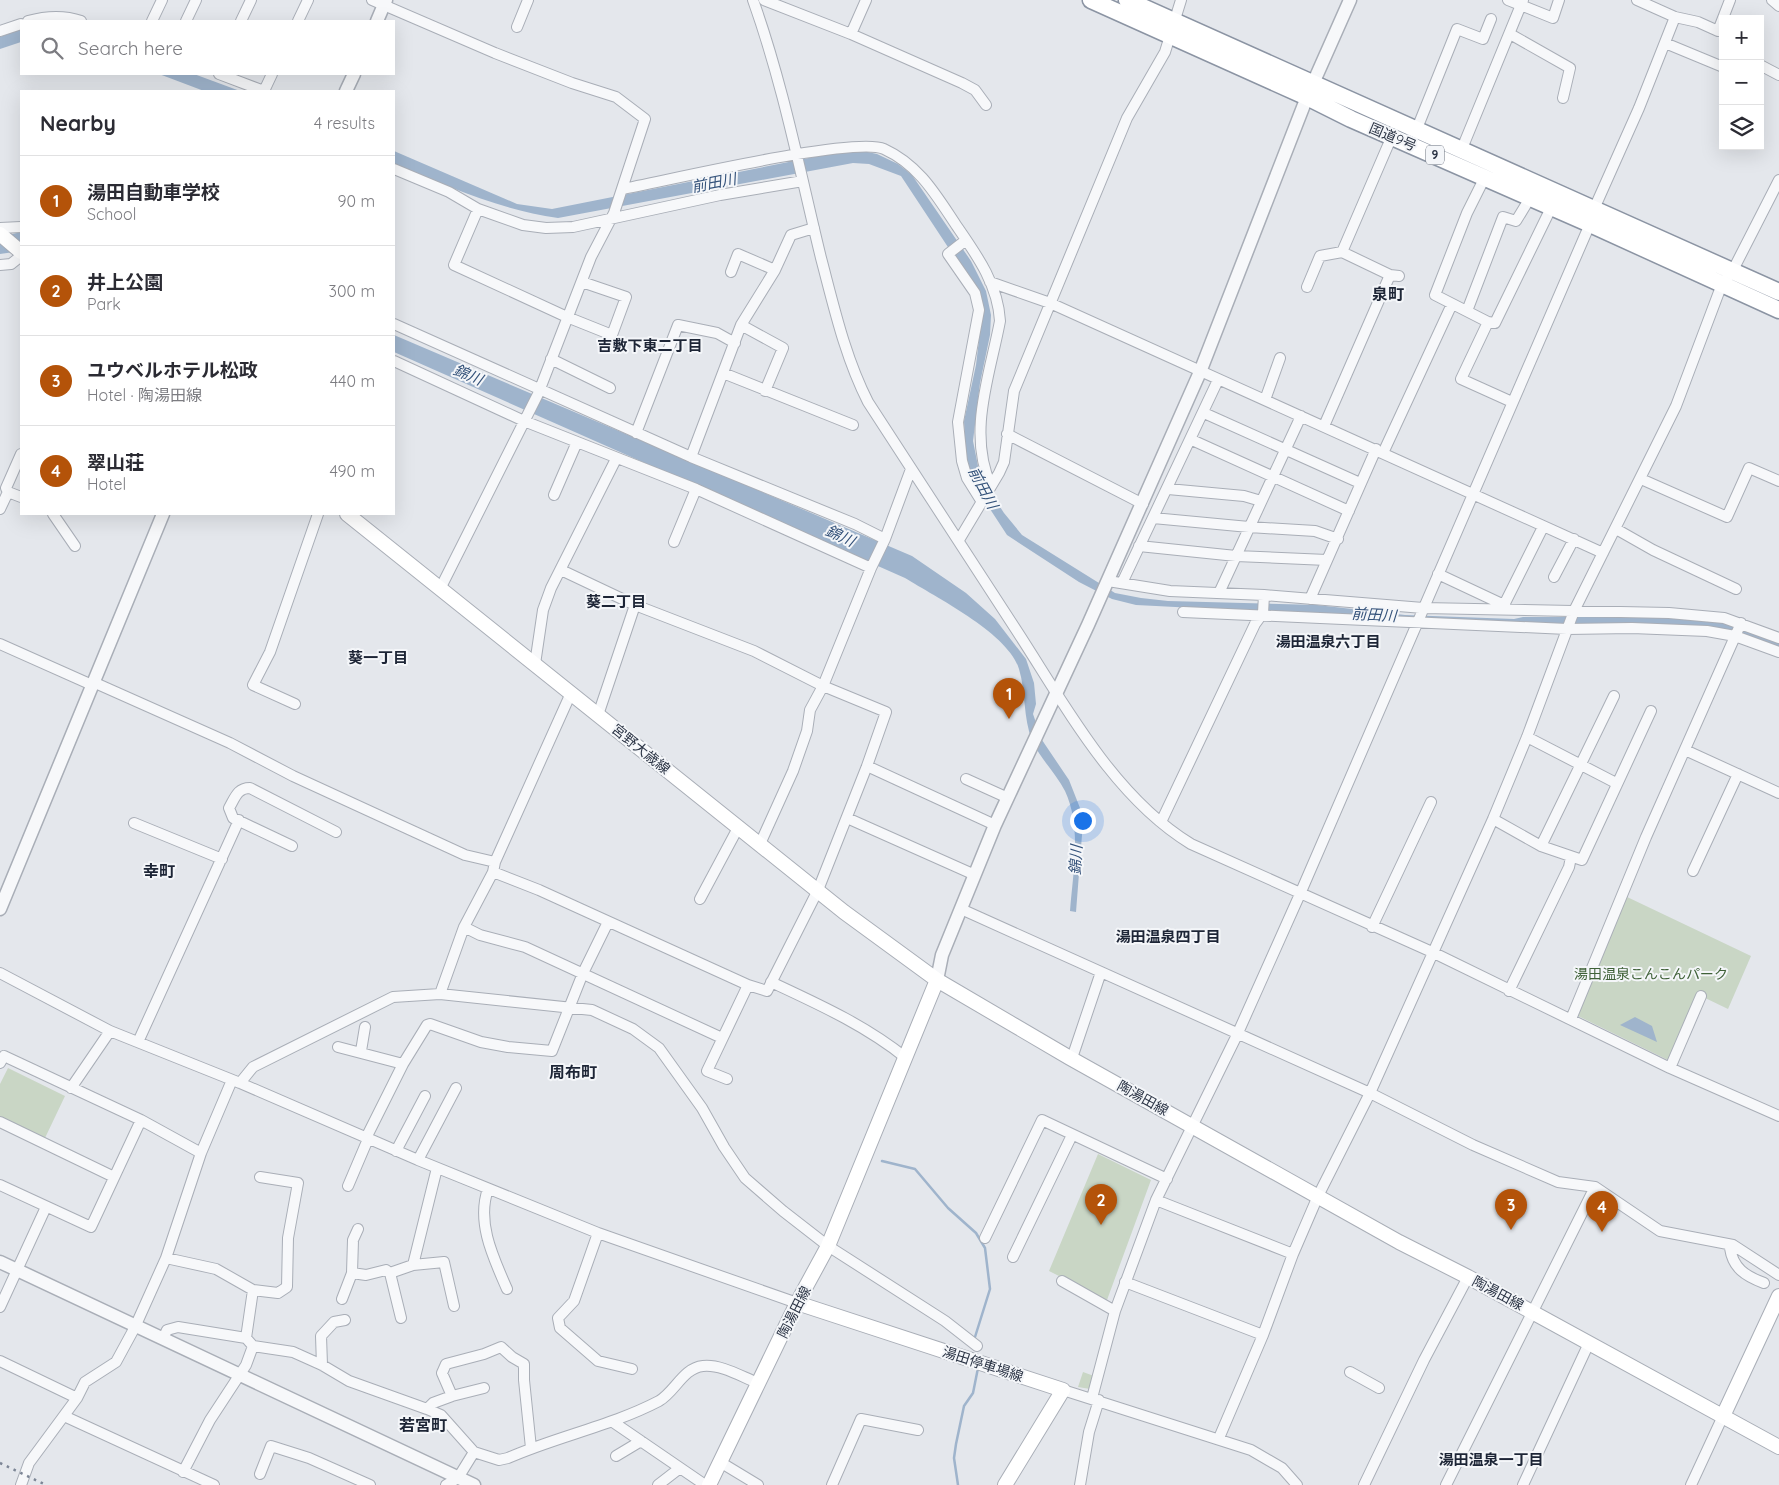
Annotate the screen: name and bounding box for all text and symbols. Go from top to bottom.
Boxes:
map controls [1719,15,1764,150]
button: + [1719,15,1764,60]
search box [20,20,395,75]
icon: search [38,34,66,62]
text: Search here [78,36,183,60]
button: − [1719,60,1764,105]
button: layers [1719,105,1764,150]
text: Nearby [40,110,116,136]
text: 4 results [314,113,375,133]
street label: 国道9号 [1367,119,1419,155]
road number: 9 [1426,146,1444,164]
water label: 前田川 [690,169,740,196]
text: 湯田自動車学校 [87,180,220,204]
text: 1 [53,191,59,211]
text: 90 m [338,191,375,211]
text: School [87,204,136,224]
text: 井上公園 [87,270,163,294]
text: 2 [51,281,61,301]
text: 300 m [329,281,375,301]
district label: 泉町 [1372,284,1404,304]
text: Park [87,294,121,314]
district label: 吉敷下東二丁目 [597,336,703,355]
text: ユウベルホテル松政 [87,358,258,382]
water label: 錦川 [451,360,488,390]
text: 3 [52,371,60,391]
text: 440 m [330,371,375,391]
text: Hotel · 陶湯田線 [87,385,202,405]
text: 翠山荘 [87,450,144,474]
text: 4 [51,461,61,481]
text: 490 m [329,461,375,481]
water label: 前田川 [964,463,1003,514]
text: Hotel [87,474,126,494]
water label: 錦川 [823,521,860,551]
district label: 葵二丁目 [586,592,646,611]
water label: 前田川 [1351,604,1399,625]
district label: 湯田温泉六丁目 [1275,632,1381,651]
district label: 葵一丁目 [348,648,408,667]
pin: 1 [993,678,1025,719]
street label: 宮野大歳線 [608,720,674,778]
your location [1070,808,1096,834]
water label: 錦川 [1065,843,1086,875]
district label: 幸町 [143,861,175,881]
district label: 湯田温泉四丁目 [1115,927,1221,946]
park label: 湯田温泉こんこんパーク [1574,965,1728,983]
district label: 周布町 [549,1062,597,1082]
street label: 陶湯田線 [1114,1077,1172,1119]
pin: 2 [1085,1184,1117,1225]
pin: 3 [1495,1189,1527,1230]
pin: 4 [1586,1191,1618,1232]
street label: 陶湯田線 [1469,1272,1527,1314]
street label: 陶湯田線 [773,1283,815,1341]
street label: 湯田停車場線 [940,1342,1026,1386]
district label: 若宮町 [399,1415,447,1435]
district label: 湯田温泉一丁目 [1438,1450,1544,1469]

